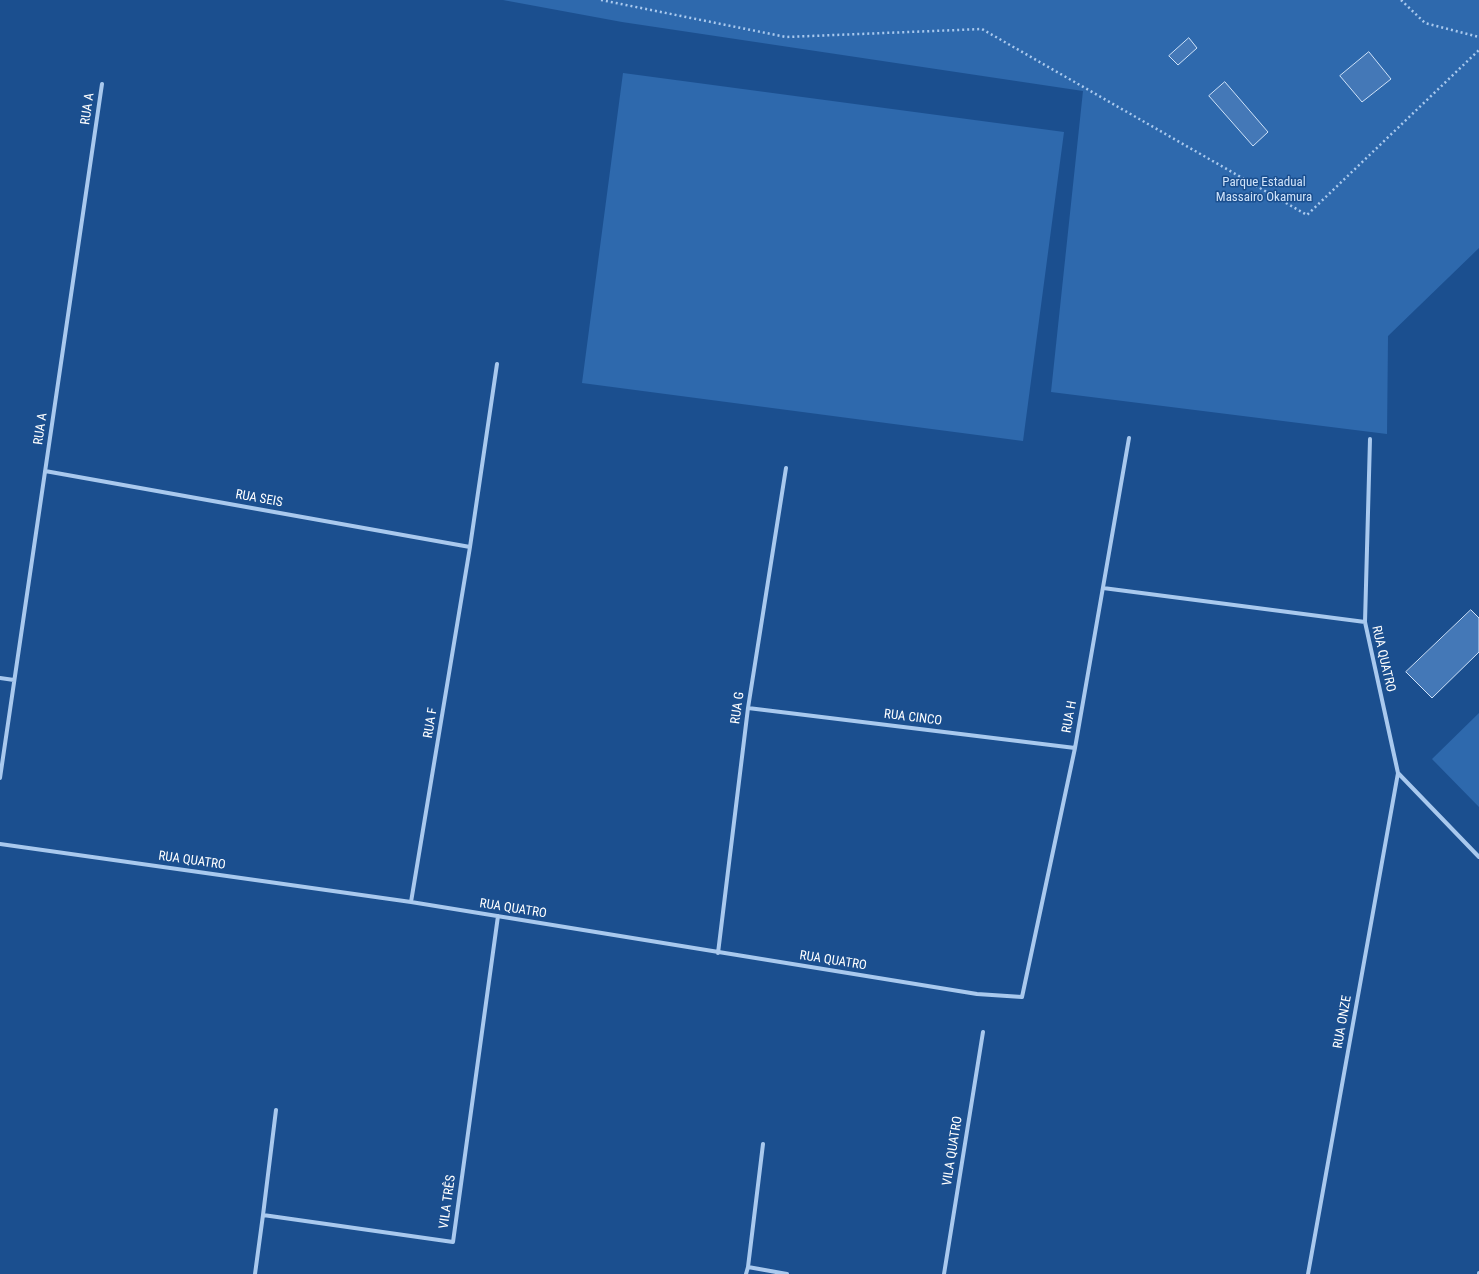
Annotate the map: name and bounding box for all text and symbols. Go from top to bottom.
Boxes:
street label: RUA A [78,92,98,126]
park label: Parque Estadual Massairo Okamura [1216,175,1312,206]
street label: RUA A [31,412,51,446]
street label: RUA SEIS [234,487,284,511]
street label: RUA QUATRO [1368,624,1398,694]
street label: RUA G [728,691,748,725]
street label: RUA H [1059,700,1081,734]
street label: RUA F [421,707,441,739]
street label: RUA CINCO [883,707,943,729]
street label: RUA QUATRO [157,849,227,873]
street label: RUA QUATRO [478,896,548,922]
street label: RUA QUATRO [798,948,868,974]
street label: RUA ONZE [1331,994,1355,1050]
street label: VILA QUATRO [940,1115,966,1187]
street label: VILA TRÊS [437,1174,459,1230]

